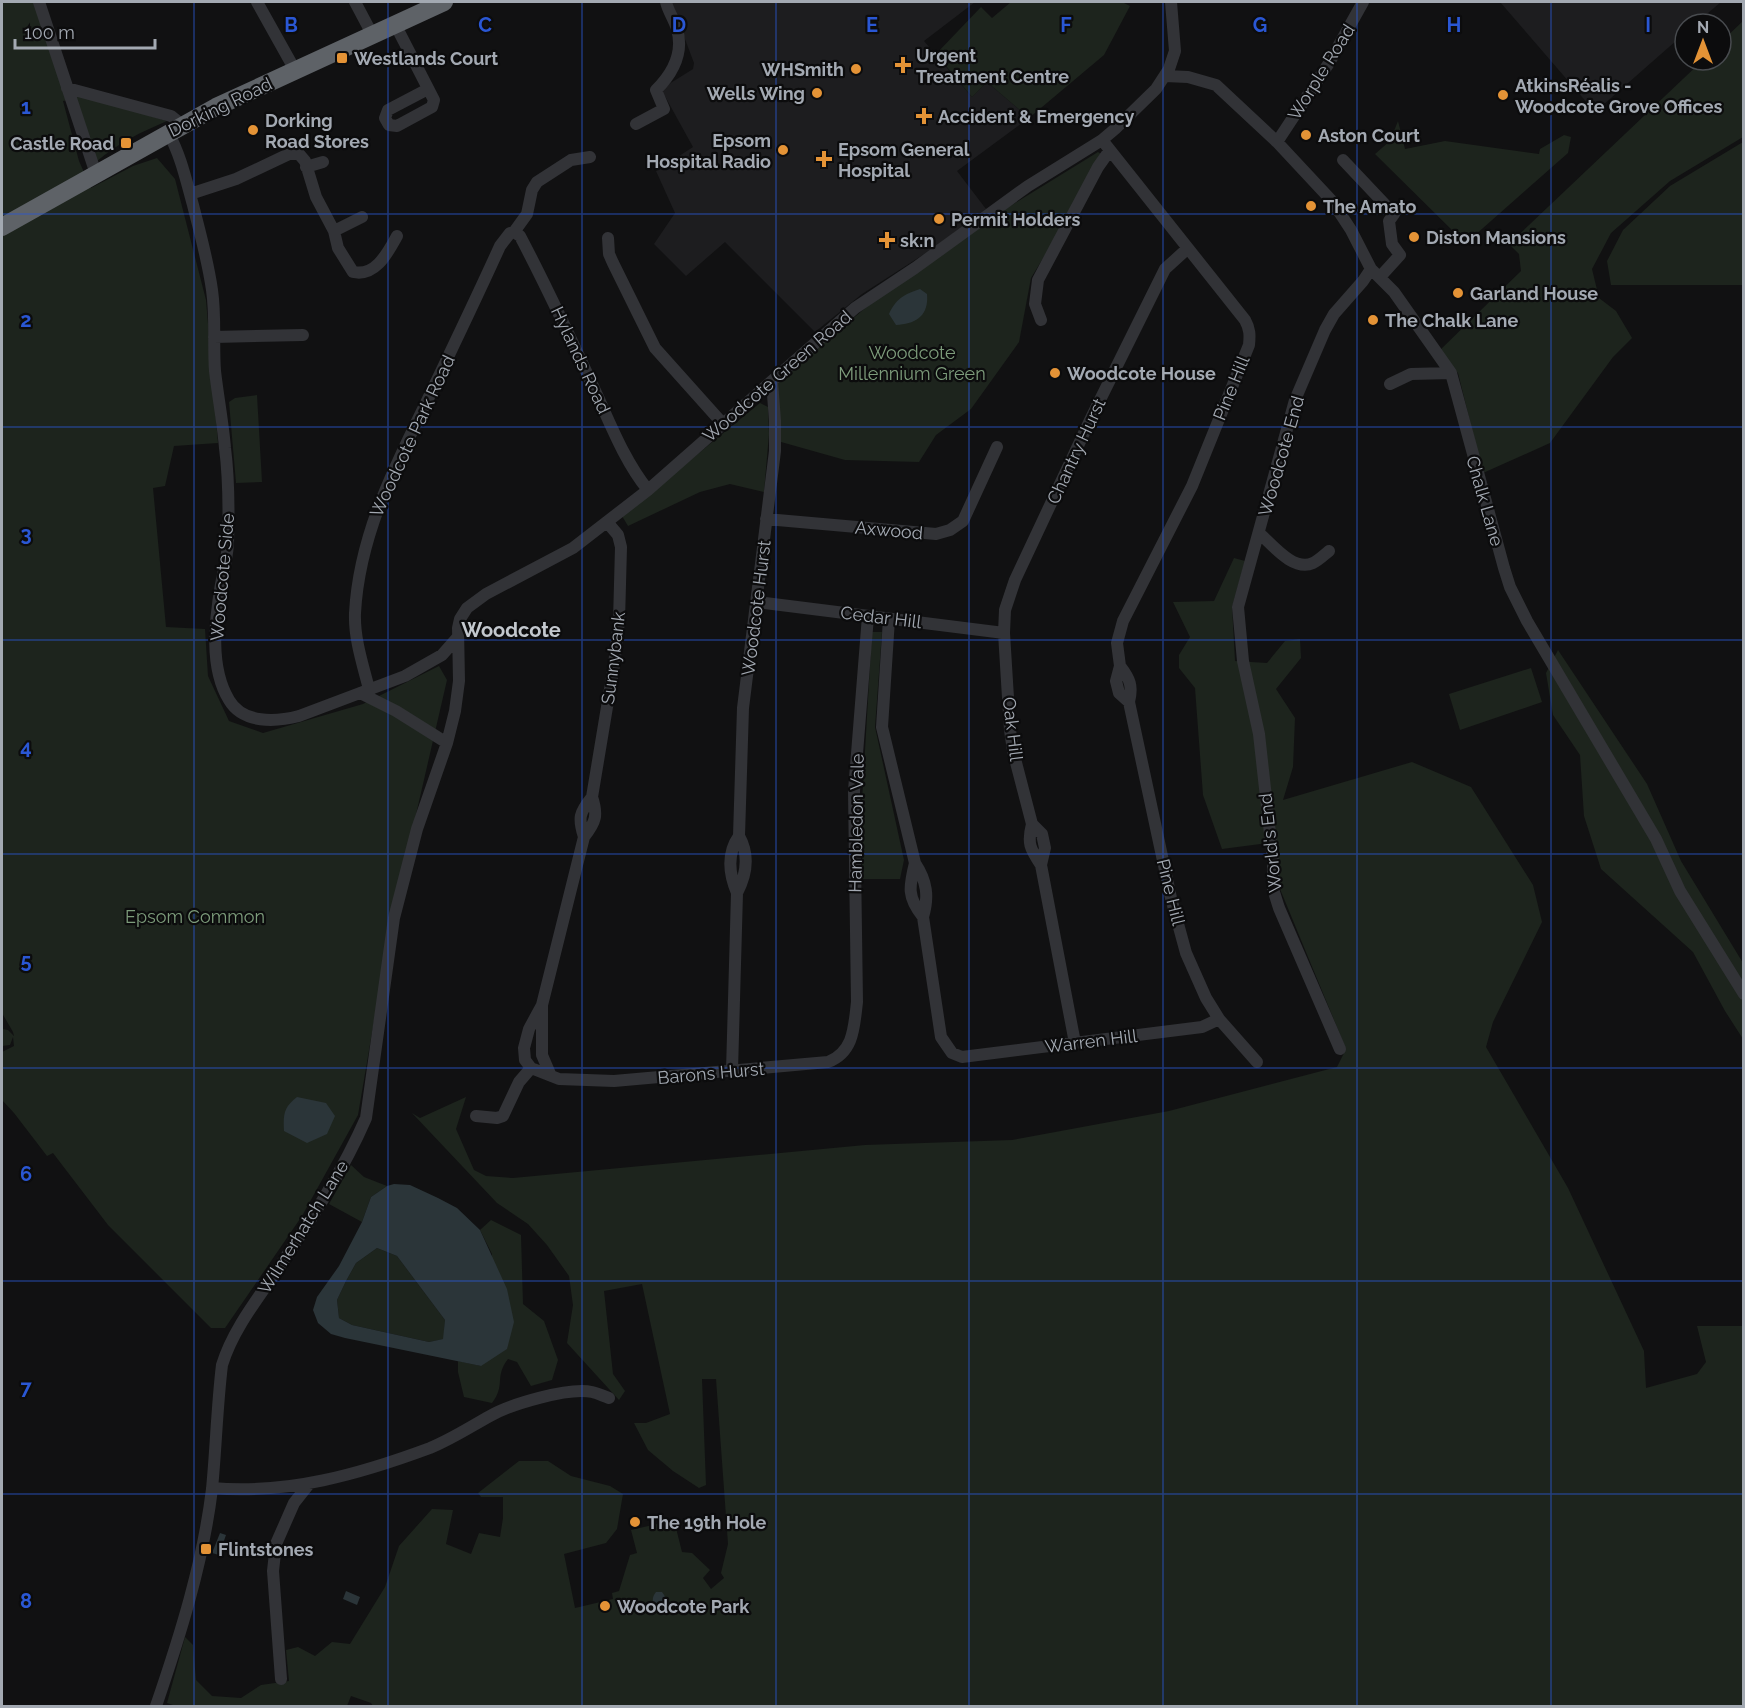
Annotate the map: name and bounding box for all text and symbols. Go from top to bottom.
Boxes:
scale bar [15,12,154,50]
north arrow [1673,12,1733,72]
text: B [284,13,298,37]
text: C [478,13,492,37]
text: D [672,13,686,37]
text: E [866,13,878,37]
text: F [1060,13,1072,37]
text: G [1253,13,1267,37]
text: H [1447,13,1461,37]
text: I [1645,13,1651,37]
text: N [1697,18,1709,37]
street label: Worple Road [1283,20,1359,124]
text: 100 m [24,22,75,43]
place label: Urgent Treatment Centre [916,45,1069,87]
place label: Westlands Court [354,48,498,69]
marker: Westlands Court [335,51,349,65]
marker: Urgent Treatment Centre [894,56,912,74]
place label: WHSmith [762,59,844,80]
marker: WHSmith [849,62,863,76]
street label: Dorking Road [165,73,275,141]
place label: AtkinsRéalis - Woodcote Grove Offices [1515,75,1722,117]
place label: Wells Wing [707,83,805,104]
marker: Wells Wing [810,86,824,100]
marker: AtkinsRéalis - Woodcote Grove Offices [1496,88,1510,102]
text: 1 [21,95,31,119]
place label: Accident & Emergency [938,106,1134,127]
marker: Accident & Emergency [915,107,933,125]
place label: Dorking Road Stores [265,110,369,152]
marker: Dorking Road Stores [246,123,260,137]
place label: Aston Court [1318,125,1420,146]
marker: Aston Court [1299,128,1313,142]
place label: Epsom Hospital Radio [646,130,771,172]
place label: Castle Road [10,133,114,154]
marker: Castle Road [119,136,133,150]
place label: Epsom General Hospital [838,139,970,181]
marker: Epsom Hospital Radio [776,143,790,157]
marker: Epsom General Hospital [815,150,833,168]
place label: The Amato [1323,196,1416,217]
marker: The Amato [1304,199,1318,213]
place label: Permit Holders [951,209,1081,230]
marker: Permit Holders [932,212,946,226]
place label: Diston Mansions [1426,227,1566,248]
place label: sk:n [900,230,934,251]
marker: Diston Mansions [1407,230,1421,244]
marker: sk:n [878,231,896,249]
place label: Garland House [1470,283,1598,304]
marker: Garland House [1451,286,1465,300]
street label: Hylands Road [547,303,615,417]
street label: Woodcote Green Road [698,306,856,446]
text: 2 [20,308,32,332]
place label: The Chalk Lane [1385,310,1518,331]
marker: The Chalk Lane [1366,313,1380,327]
park label: Woodcote Millennium Green [838,342,986,384]
street label: Woodcote Park Road [365,352,459,520]
street label: Pine Hill [1209,353,1253,423]
place label: Woodcote House [1067,363,1216,384]
marker: Woodcote House [1048,366,1062,380]
street label: Woodcote End [1254,393,1308,519]
street label: Chantry Hurst [1042,395,1110,507]
street label: Chalk Lane [1462,453,1508,549]
street label: Woodcote Side [206,512,238,642]
street label: Axwood [854,517,924,543]
text: 3 [20,522,32,546]
street label: Woodcote Hurst [737,539,775,677]
street label: Cedar Hill [839,602,923,632]
street label: Sunnybank [597,610,629,705]
district label: Woodcote [461,618,561,642]
street label: Oak Hill [999,696,1027,762]
text: 4 [20,735,32,759]
street label: Hambledon Vale [844,753,868,893]
street label: World's End [1254,792,1286,894]
street label: Pine Hill [1153,857,1189,928]
park label: Epsom Common [125,906,265,927]
text: 5 [20,949,32,973]
street label: Warren Hill [1044,1025,1138,1057]
street label: Barons Hurst [657,1058,765,1088]
street label: Wilmerhatch Lane [253,1156,353,1298]
text: 6 [20,1162,32,1186]
text: 7 [20,1376,32,1400]
place label: The 19th Hole [647,1512,767,1533]
marker: The 19th Hole [628,1515,642,1529]
place label: Flintstones [218,1539,314,1560]
marker: Flintstones [199,1542,213,1556]
text: 8 [20,1589,32,1613]
place label: Woodcote Park [617,1596,750,1617]
marker: Woodcote Park [598,1599,612,1613]

